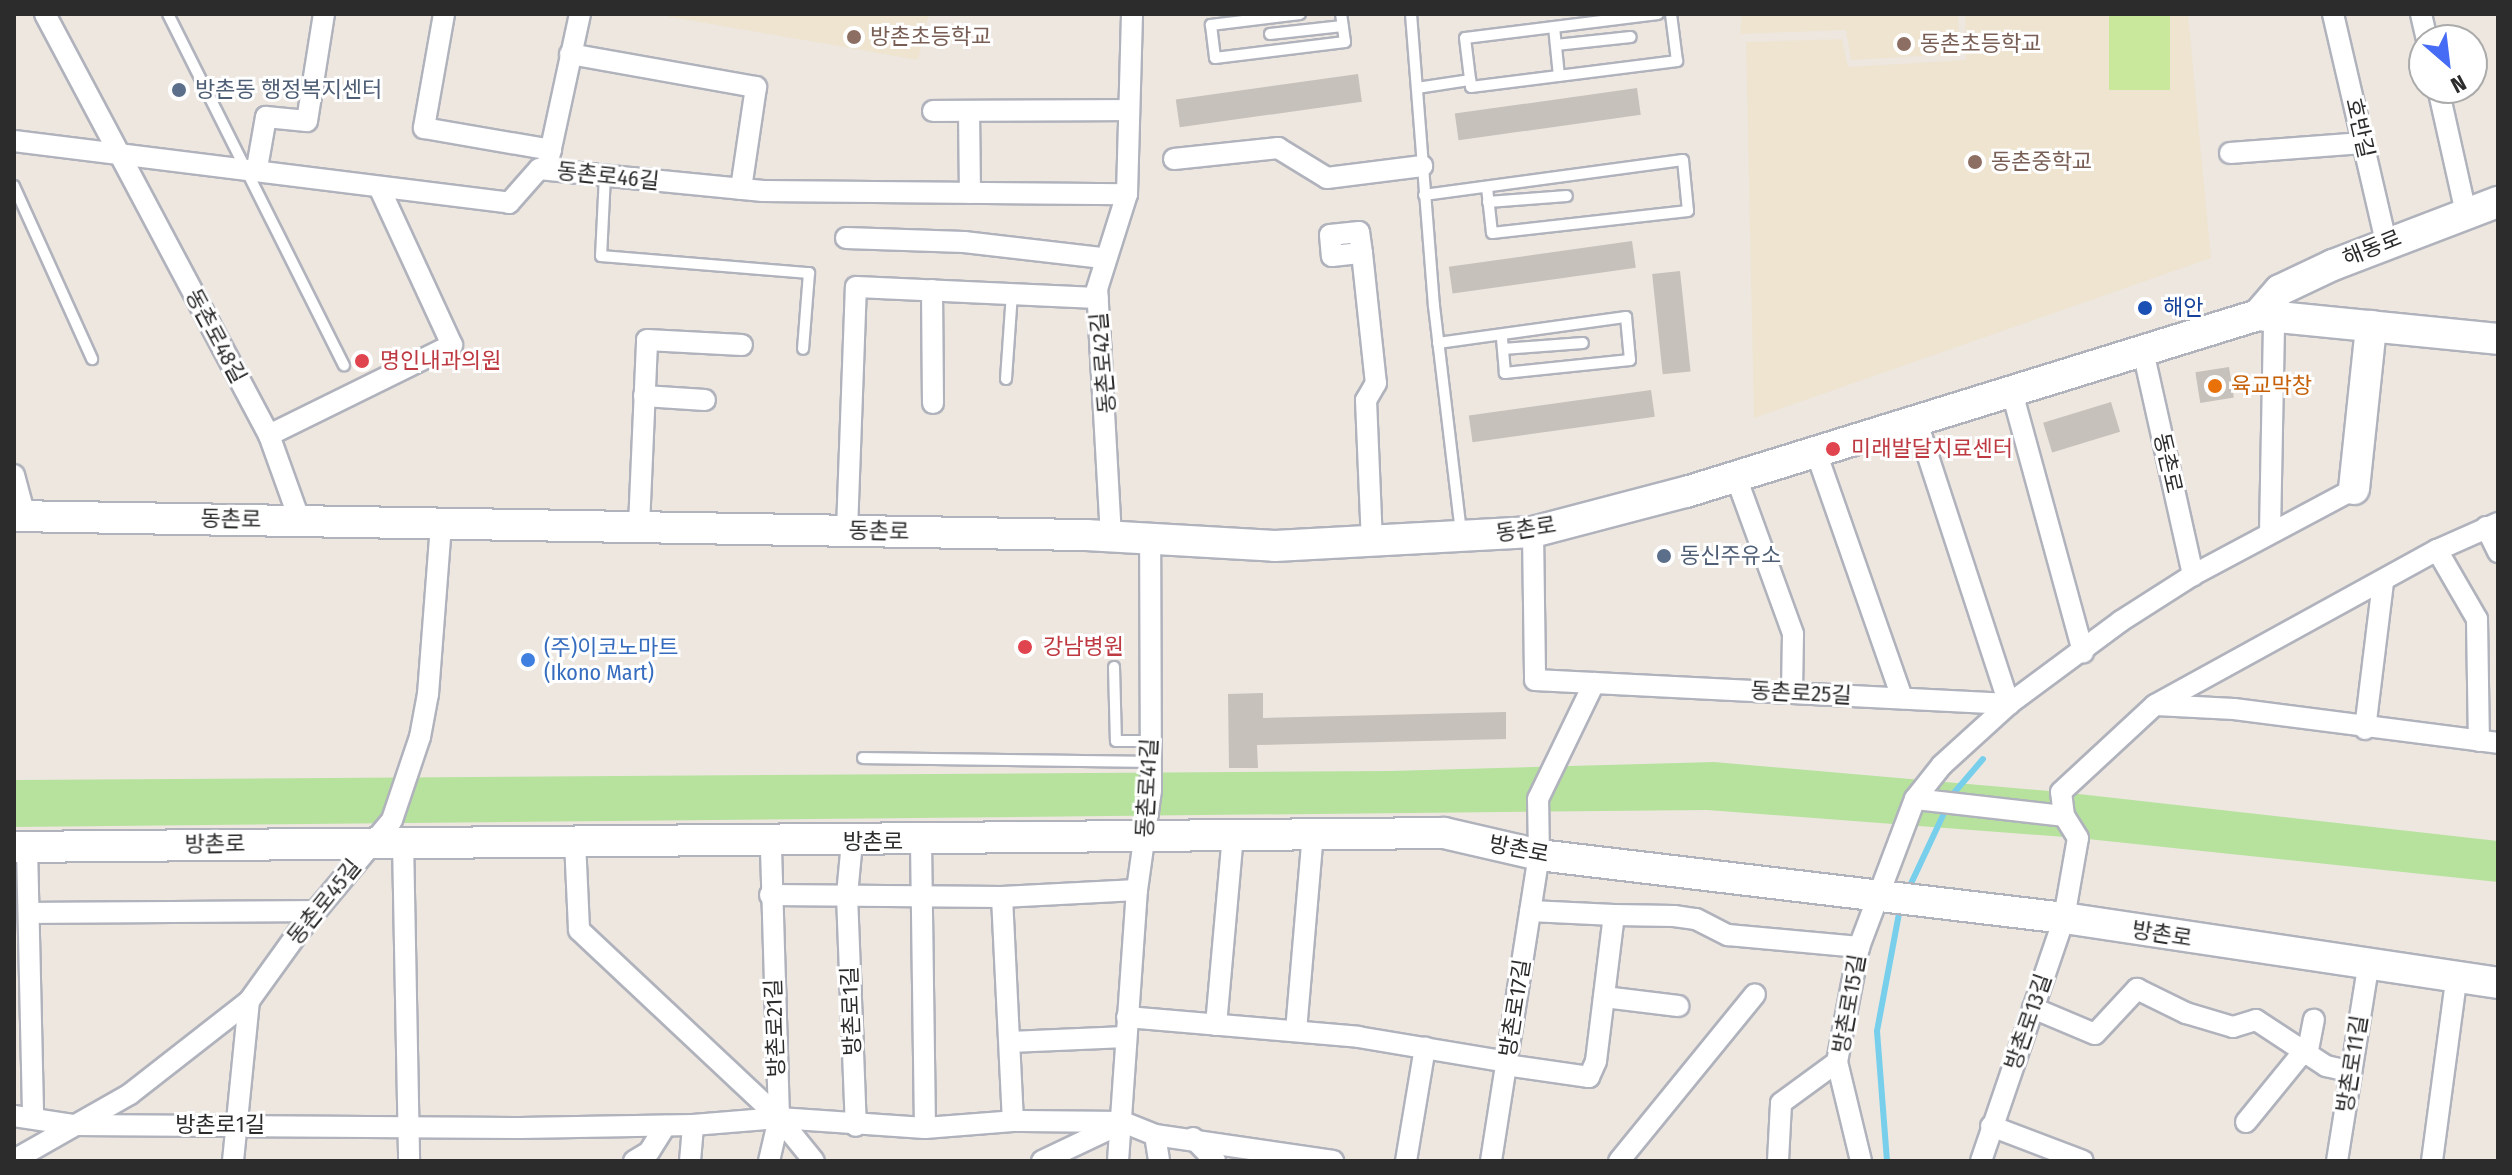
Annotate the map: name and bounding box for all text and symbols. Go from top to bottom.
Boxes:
place label: 방촌초등학교 [870,24,991,50]
north arrow [2408,24,2488,104]
marker: 방촌초등학교 [845,28,863,46]
place label: 동촌초등학교 [1920,31,2041,57]
marker: 동촌초등학교 [1895,35,1913,53]
text: N [2446,69,2471,99]
place label: 방촌동 행정복지센터 [195,77,382,103]
marker: 방촌동 행정복지센터 [170,81,188,99]
street label: 호반길 [2340,95,2380,161]
place label: 동촌중학교 [1991,149,2092,175]
marker: 동촌중학교 [1966,153,1984,171]
street label: 동촌로46길 [556,158,660,194]
street label: 해동로 [2339,224,2405,272]
street label: 동촌로48길 [180,285,252,387]
place label: 해안 [2163,295,2203,321]
marker: 해안 [2134,297,2156,319]
street label: 동촌로42길 [1085,312,1121,414]
place label: 명인내과의원 [380,348,501,374]
marker: 명인내과의원 [351,350,373,372]
place label: 육교막창 [2231,373,2312,399]
marker: 육교막창 [2206,377,2224,395]
street label: 동촌로 [2148,430,2188,496]
place label: 미래발달치료센터 [1851,436,2013,462]
marker: 미래발달치료센터 [1822,438,1844,460]
street label: 동촌로 [200,505,262,533]
street label: 동촌로 [1494,511,1558,547]
street label: 동촌로 [848,517,910,545]
place label: 동신주유소 [1680,543,1781,569]
marker: 동신주유소 [1655,547,1673,565]
place label: (주)이코노마트 (Ikono Mart) [544,634,678,686]
place label: 강남병원 [1043,634,1124,660]
marker: 강남병원 [1014,636,1036,658]
marker: (주)이코노마트 (Ikono Mart) [519,651,537,669]
street label: 동촌로25길 [1750,677,1852,709]
street label: 동촌로41길 [1131,738,1163,838]
street label: 방촌로 [843,829,903,855]
street label: 방촌로 [184,830,246,858]
street label: 방촌로 [1487,830,1551,868]
street label: 동촌로45길 [282,854,366,950]
street label: 방촌로 [2130,916,2194,952]
street label: 방촌로15길 [1827,953,1871,1055]
street label: 방촌로17길 [1494,957,1536,1059]
street label: 방촌로1길 [836,966,866,1056]
street label: 방촌로13길 [1999,971,2057,1073]
street label: 방촌로21길 [760,978,790,1078]
street label: 방촌로11길 [2331,1014,2373,1114]
street label: 방촌로1길 [175,1112,265,1138]

